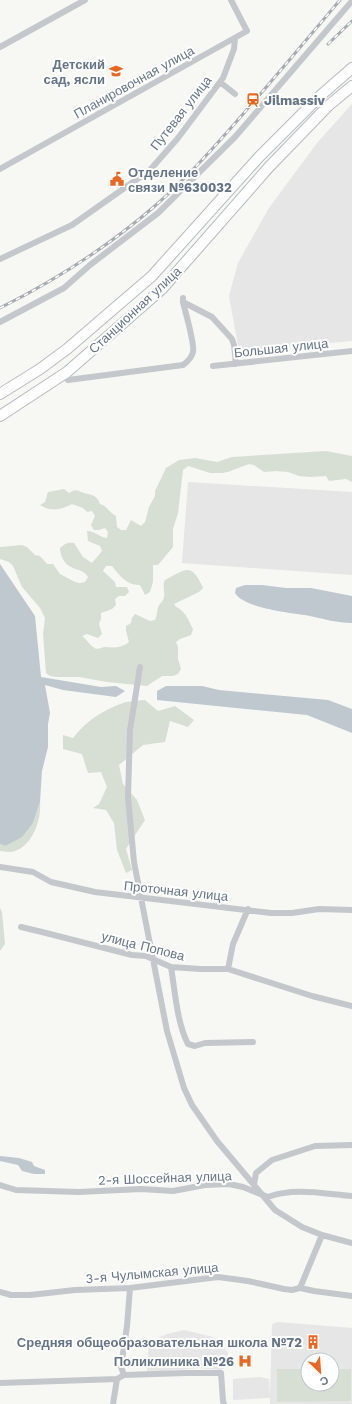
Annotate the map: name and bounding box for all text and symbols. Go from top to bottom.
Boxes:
street label: Планировочная улица [71,42,197,121]
place label: Детский сад, ясли [44,57,105,87]
school or university icon: Детский сад, ясли [108,63,124,79]
street label: Путевая улица [147,72,215,153]
station icon: Jilmassiv [245,92,261,108]
place label: Jilmassiv [264,93,325,108]
place label: Отделение связи №630032 [128,165,232,195]
public building icon: Отделение связи №630032 [109,171,125,187]
street label: Станционная улица [86,263,185,357]
street label: Большая улица [233,336,330,360]
street label: Проточная улица [123,878,230,904]
street label: улица Попова [100,928,187,964]
street label: 2-я Шоссейная улица [98,1168,233,1188]
street label: 3-я Чулымская улица [85,1260,220,1286]
building icon: Средняя общеобразовательная школа №72 [305,1334,321,1350]
place label: Средняя общеобразовательная школа №72 [17,1335,302,1350]
north arrow [300,1352,340,1392]
hospital icon: Поликлиника №26 [237,1353,253,1369]
place label: Поликлиника №26 [114,1354,234,1369]
text: С [318,1373,330,1388]

